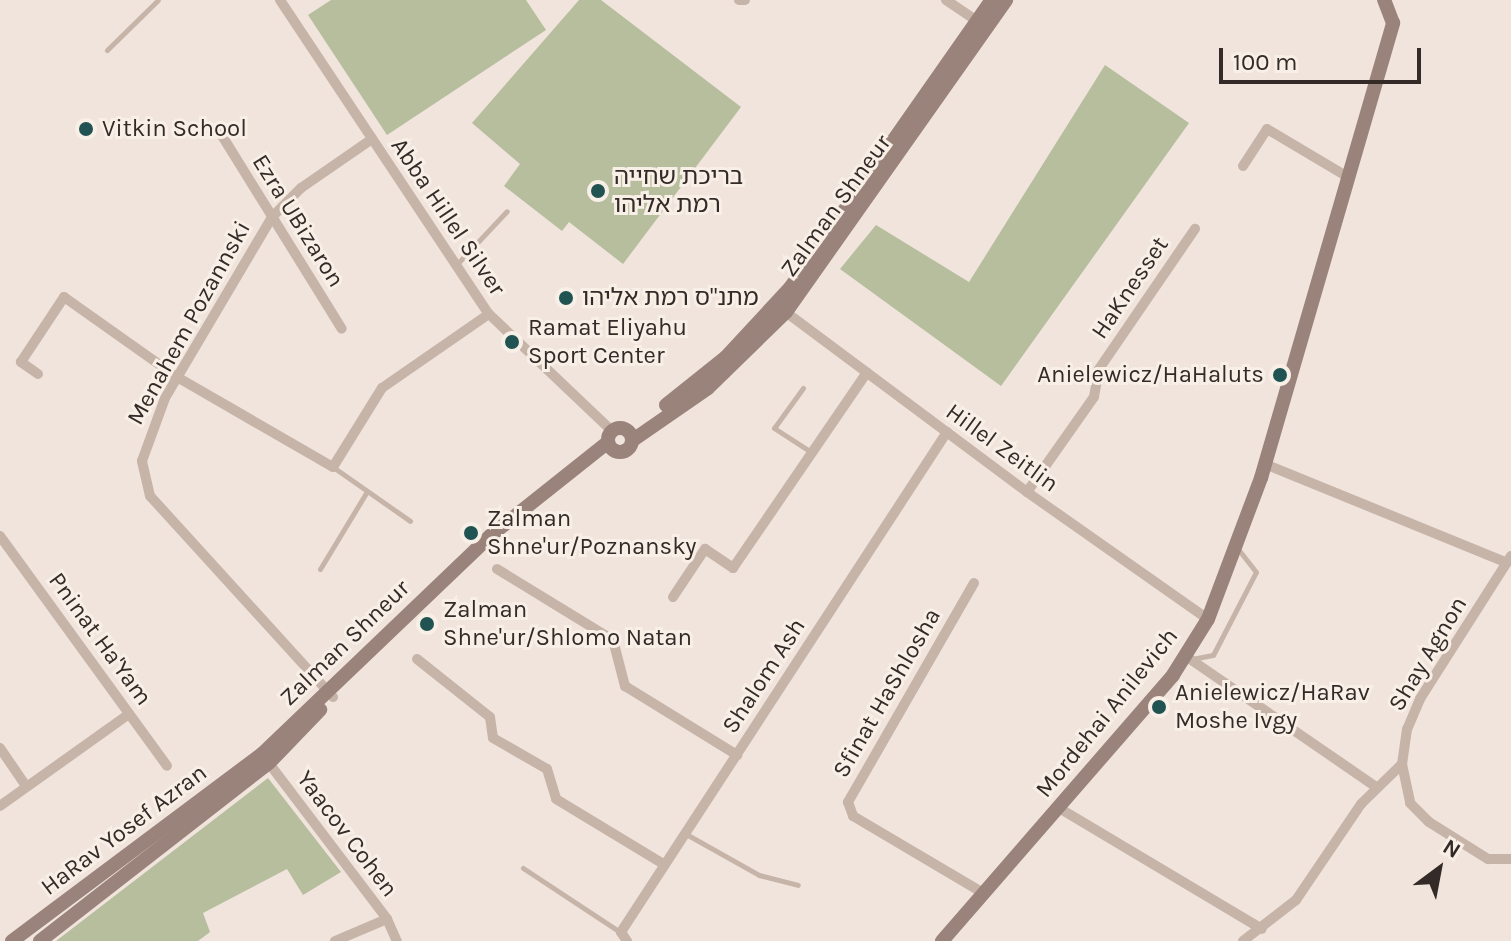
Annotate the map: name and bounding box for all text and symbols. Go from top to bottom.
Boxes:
scale bar [1223,32,1425,82]
text: 100 m [1233,48,1298,76]
place label: Vitkin School [102,115,247,143]
marker: Vitkin School [77,120,95,138]
street label: Zalman Shneur [775,129,897,283]
street label: Abba Hillel Silver [385,133,511,301]
street label: Ezra UBizaron [246,149,350,293]
place label: בריכת שחייה רמת אליהו [614,163,743,219]
marker: בריכת שחייה רמת אליהו [589,182,607,200]
street label: Menahem Pozannski [121,216,257,430]
street label: HaKnesset [1085,231,1175,345]
place label: מתנ"ס רמת אליהו [582,284,759,312]
marker: מתנ"ס רמת אליהו [557,289,575,307]
place label: Ramat Eliyahu Sport Center [528,314,687,370]
marker: Ramat Eliyahu Sport Center [503,333,521,351]
place label: Anielewicz/HaHaluts [1037,361,1264,389]
marker: Anielewicz/HaHaluts [1271,366,1289,384]
street label: Hillel Zeitlin [940,397,1064,499]
place label: Zalman Shne'ur/Poznansky [487,505,697,561]
marker: Zalman Shne'ur/Poznansky [462,524,480,542]
street label: Pninat Ha'Yam [42,567,158,711]
street label: Zalman Shneur [274,574,416,712]
street label: Shay Agnon [1383,592,1473,716]
place label: Zalman Shne'ur/Shlomo Natan [443,596,692,652]
street label: Sfinat HaShlosha [827,603,947,783]
street label: Shalom Ash [716,613,812,739]
marker: Zalman Shne'ur/Shlomo Natan [418,615,436,633]
street label: Mordehai Anilevich [1030,622,1184,804]
place label: Anielewicz/HaRav Moshe Ivgy [1175,679,1370,735]
marker: Anielewicz/HaRav Moshe Ivgy [1150,698,1168,716]
street label: HaRav Yosef Azran [35,758,213,902]
street label: Yaacov Cohen [290,765,404,903]
north arrow [1399,829,1479,909]
text: N [1438,833,1465,864]

